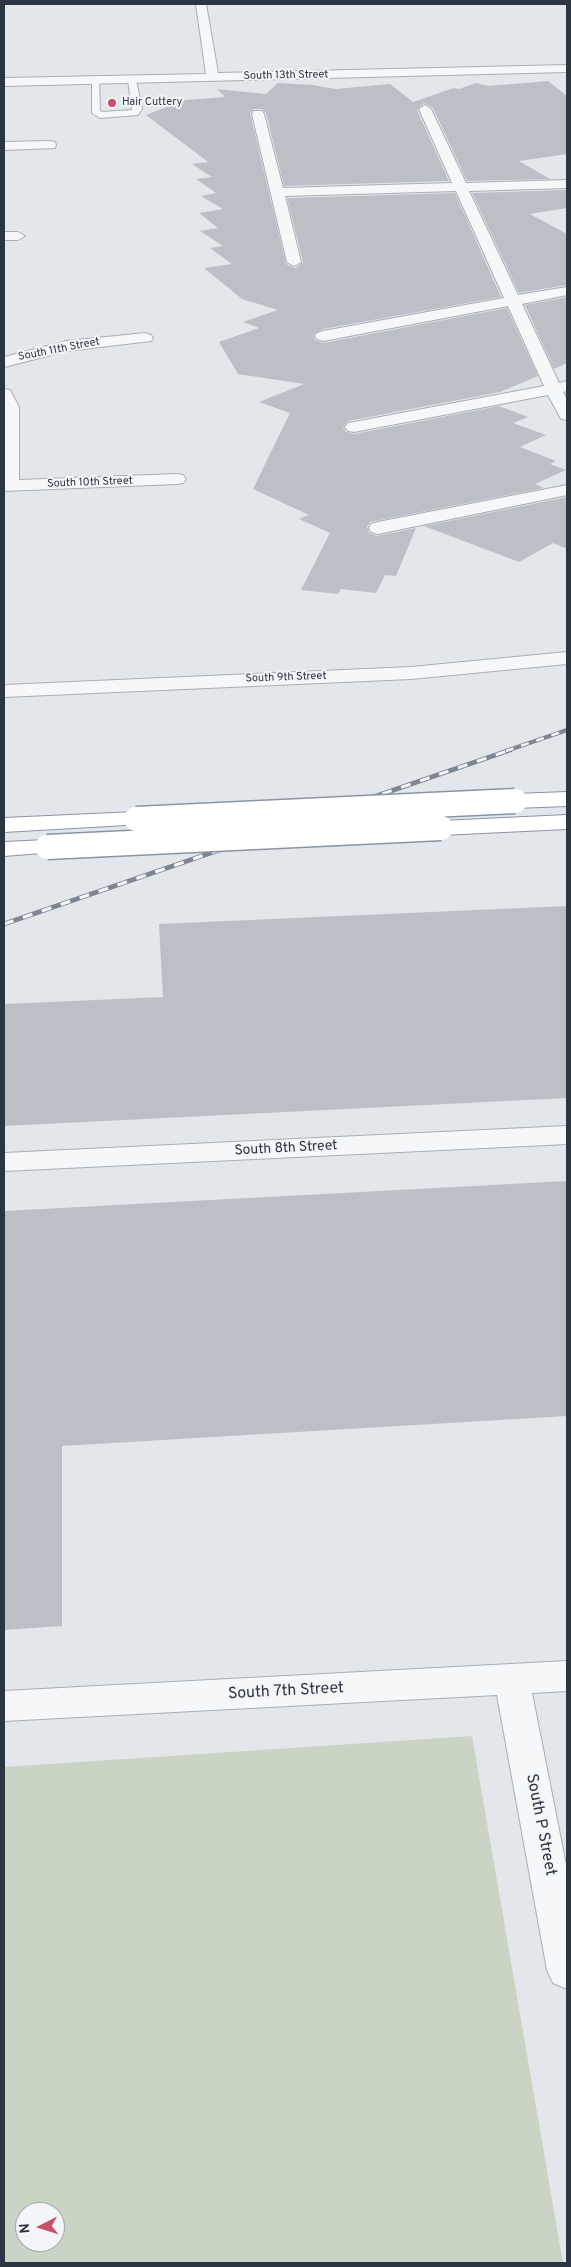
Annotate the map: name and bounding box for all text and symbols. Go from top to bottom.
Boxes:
street label: South 13th Street [243,69,329,83]
place label: Hair Cuttery [122,96,182,110]
marker: Hair Cuttery [106,97,118,109]
street label: South 11th Street [17,336,101,364]
street label: South 10th Street [47,475,133,491]
street label: South 9th Street [245,670,327,686]
street label: South 8th Street [234,1138,338,1160]
street label: South 7th Street [228,1679,344,1705]
street label: South P Street [521,1772,559,1878]
north arrow [15,2202,65,2252]
text: N [17,2223,34,2234]

